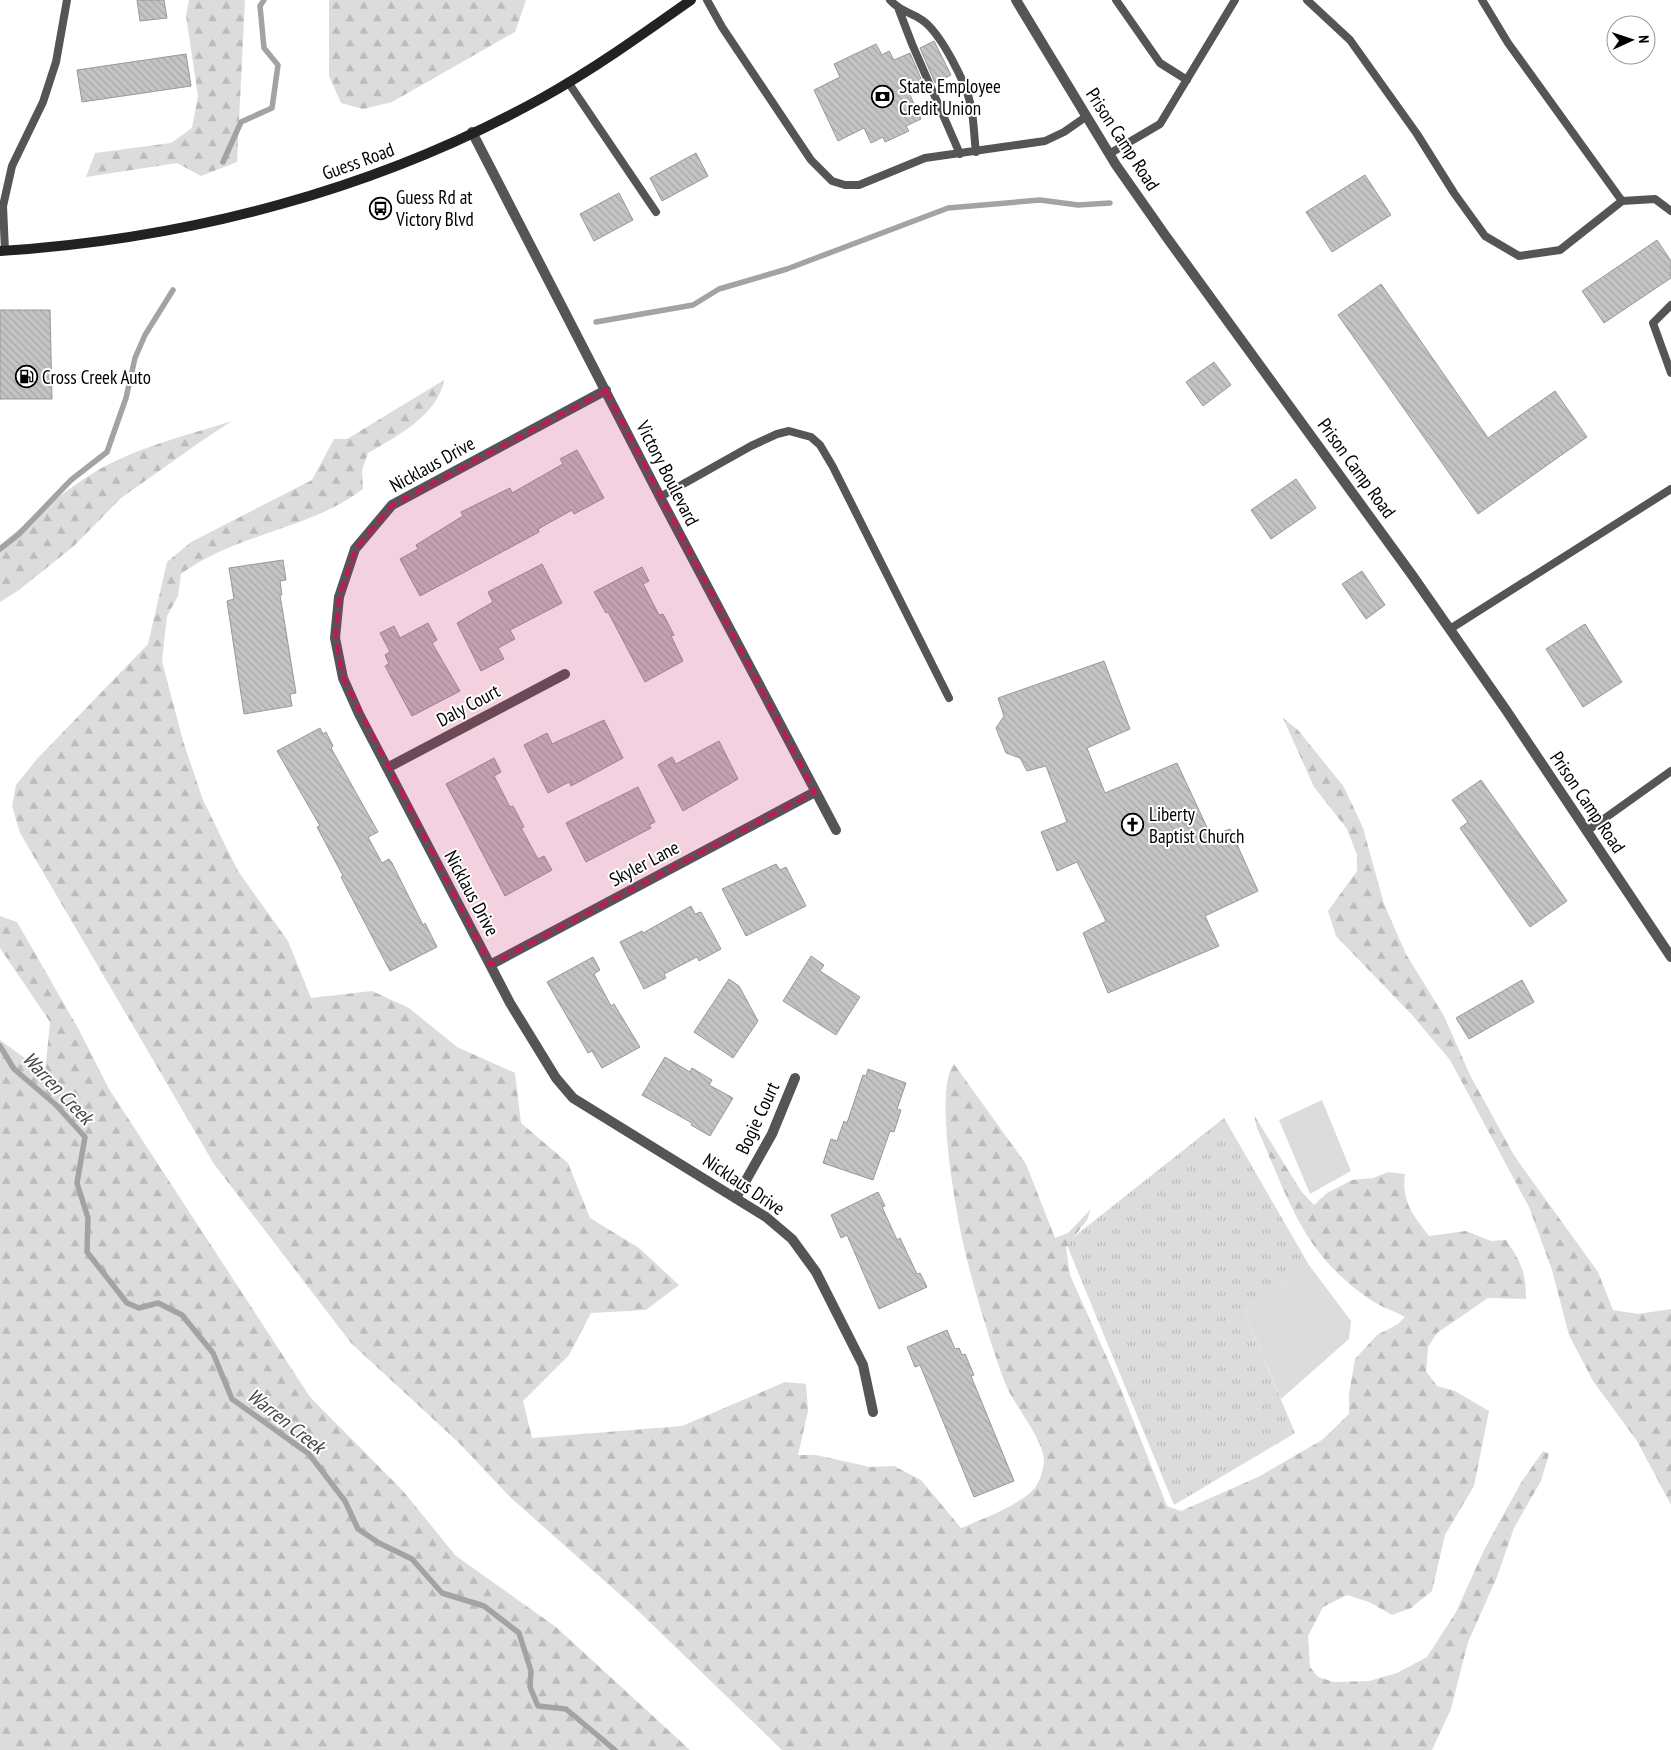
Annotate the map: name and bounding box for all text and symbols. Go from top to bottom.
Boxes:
north arrow [1606,15,1656,65]
text: N [1635,35,1653,44]
place label: State Employee Credit Union [899,74,1001,120]
street label: Prison Camp Road [1081,83,1165,195]
bank icon: State Employee Credit Union [871,85,895,109]
street label: Guess Road [319,137,397,185]
place label: Guess Rd at Victory Blvd [395,185,474,231]
bus stop icon: Guess Rd at Victory Blvd [368,196,392,220]
fuel station icon: Cross Creek Auto [14,365,38,389]
place label: Cross Creek Auto [42,365,151,389]
street label: Prison Camp Road [1313,413,1401,523]
street label: Victory Boulevard [631,416,705,529]
street label: Nicklaus Drive [385,431,479,497]
street label: Daly Court [432,678,504,732]
street label: Prison Camp Road [1545,747,1631,857]
place label: Liberty Baptist Church [1149,802,1244,848]
church icon: Liberty Baptist Church [1121,813,1145,837]
street label: Skyler Lane [605,835,683,891]
street label: Nicklaus Drive [439,846,505,940]
water label: Warren Creek [17,1046,101,1132]
street label: Bogie Court [730,1077,784,1158]
street label: Nicklaus Drive [698,1148,790,1220]
water label: Warren Creek [242,1383,332,1461]

